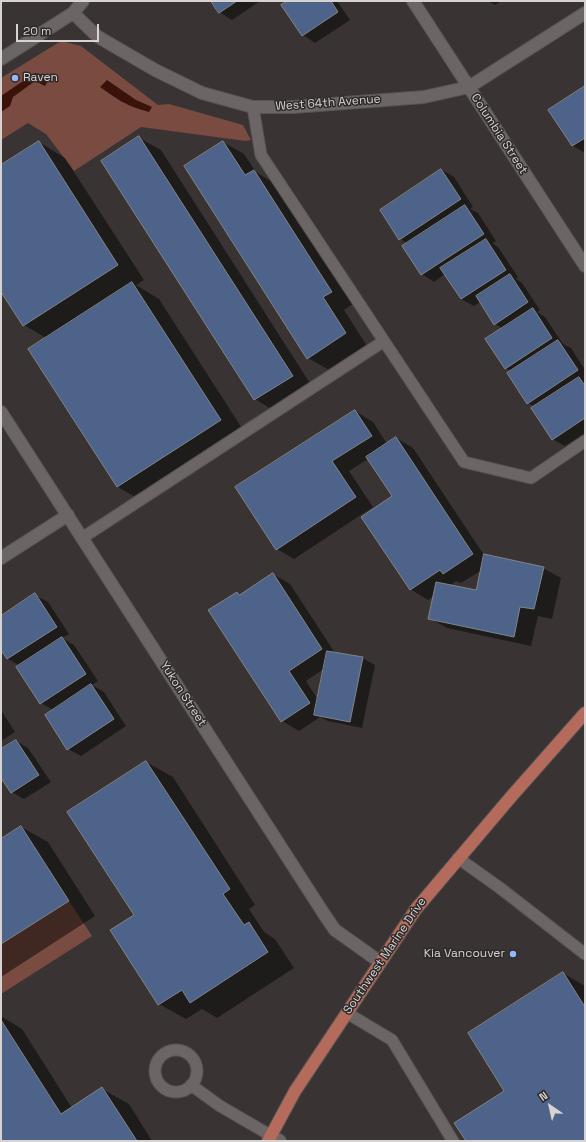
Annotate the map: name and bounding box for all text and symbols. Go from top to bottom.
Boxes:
scale bar [18,16,101,42]
text: 20 m [23,23,51,39]
place label: Raven [23,71,58,85]
marker: Raven [10,73,20,83]
street label: Columbia Street [468,91,530,177]
street label: West 64th Avenue [275,92,381,114]
street label: Yukon Street [157,659,209,729]
street label: Southwest Marine Drive [341,895,429,1017]
place label: Kia Vancouver [424,947,505,961]
marker: Kia Vancouver [508,949,518,959]
north arrow [530,1086,570,1126]
text: N [536,1088,550,1104]

